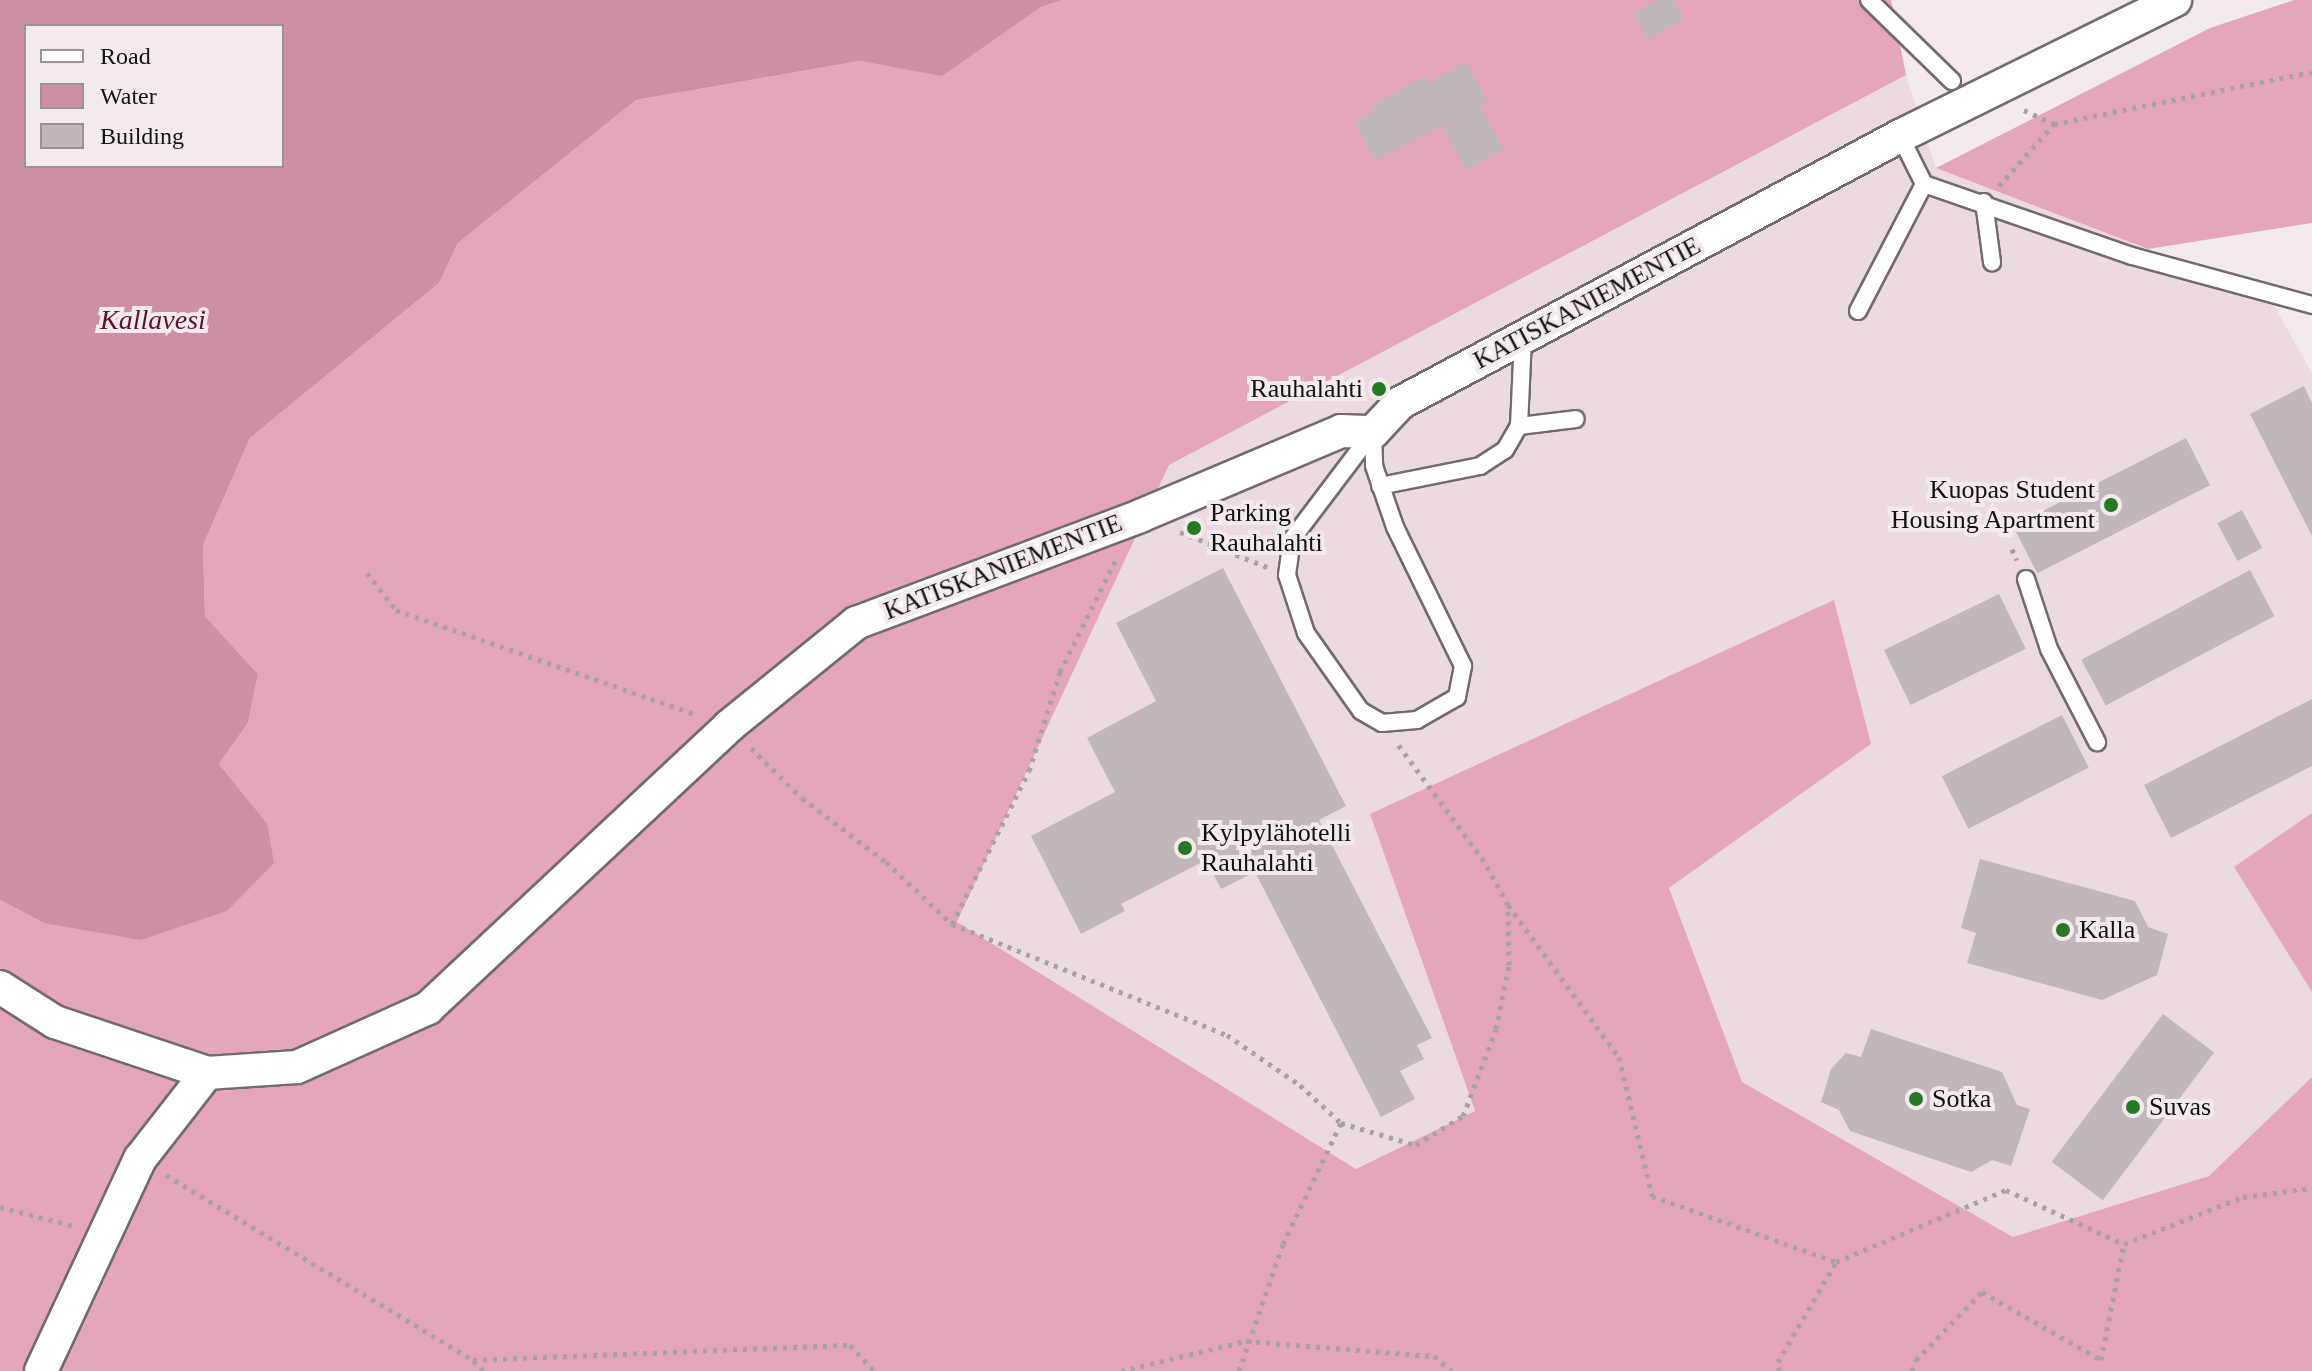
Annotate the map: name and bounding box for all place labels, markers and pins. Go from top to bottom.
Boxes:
place label: Rauhalahti [1250,373,1363,405]
marker: Rauhalahti [1370,380,1388,398]
place label: Kuopas Student Housing Apartment [1889,474,2095,536]
marker: Kuopas Student Housing Apartment [2102,496,2120,514]
place label: Parking Rauhalahti [1210,497,1323,558]
marker: Parking Rauhalahti [1185,519,1203,537]
place label: Kylpylähotelli Rauhalahti [1201,817,1351,878]
marker: Kylpylähotelli Rauhalahti [1176,839,1194,857]
place label: Kalla [2079,914,2135,946]
marker: Kalla [2054,921,2072,939]
place label: Sotka [1932,1083,1991,1115]
marker: Sotka [1907,1090,1925,1108]
place label: Suvas [2149,1091,2211,1123]
marker: Suvas [2124,1098,2142,1116]

